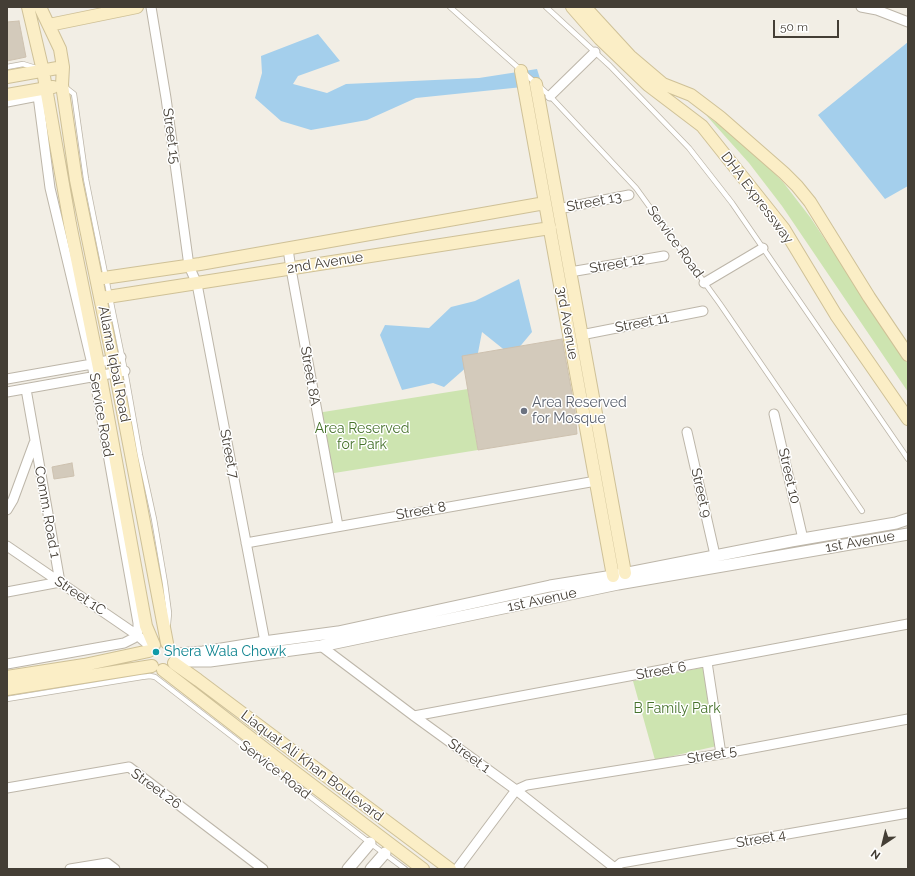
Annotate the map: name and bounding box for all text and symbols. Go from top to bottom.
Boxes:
scale bar [775,12,841,38]
text: 50 m [780,20,808,34]
street label: Street 15 [159,107,183,165]
street label: DHA Expressway [717,149,797,247]
street label: Street 13 [565,188,623,216]
street label: Service Road [643,203,707,281]
street label: 2nd Avenue [286,249,364,277]
street label: Street 12 [588,251,646,277]
street label: 3rd Avenue [552,285,582,361]
street label: Allama Iqbal Road [94,304,134,424]
street label: Street 11 [614,310,670,336]
street label: Street 8A [297,345,323,407]
street label: Service Road [85,372,117,458]
place label: Area Reserved for Mosque [532,395,627,428]
marker: Area Reserved for Mosque [519,406,529,416]
park label: Area Reserved for Park [315,421,409,454]
street label: Street 7 [216,428,242,480]
street label: Street 10 [774,446,804,506]
street label: Comm. Road 1 [31,465,63,559]
street label: Street 9 [687,466,715,520]
street label: Street 8 [395,498,447,524]
street label: 1st Avenue [824,528,896,556]
street label: Street 1C [51,573,109,619]
street label: 1st Avenue [506,584,578,616]
place label: Shera Wala Chowk [164,644,286,660]
marker: Shera Wala Chowk [151,647,161,657]
street label: Street 6 [635,658,687,684]
park label: B Family Park [633,701,721,717]
street label: Liaquat Ali Khan Boulevard [237,707,387,825]
street label: Street 1 [444,735,494,777]
street label: Service Road [236,737,314,803]
street label: Street 5 [686,742,738,768]
street label: Street 26 [128,765,184,813]
north arrow [863,824,903,864]
street label: Street 4 [735,826,787,852]
text: N [869,847,883,862]

